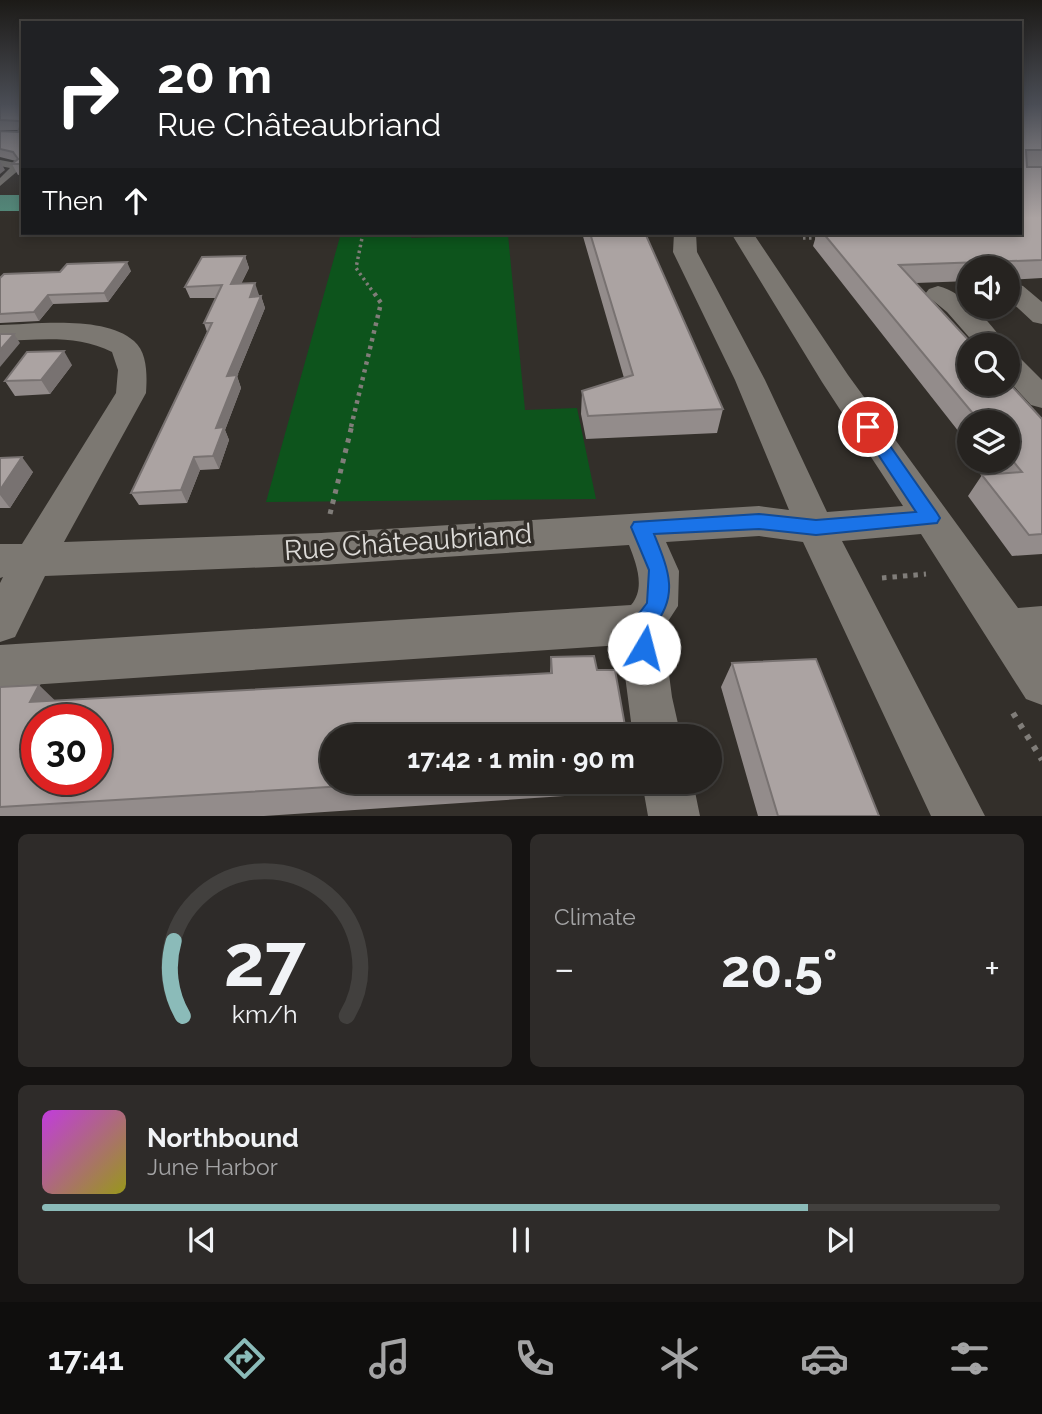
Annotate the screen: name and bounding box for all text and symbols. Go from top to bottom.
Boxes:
text: 20 m [157,47,272,104]
icon: right [42,49,133,140]
text: Rue Châteaubriand [157,106,441,143]
icon: ahead [117,182,155,220]
text: Then [42,186,103,216]
map controls [957,256,1020,473]
button: sound [957,256,1020,319]
button: search [957,333,1020,396]
pin [838,397,898,457]
icon: arrive [849,408,887,446]
button: layers [957,410,1020,473]
street label: Rue Châteaubriand [283,517,533,567]
position arrow [607,611,681,685]
speed limit sign: 30 [21,704,112,795]
text: 17:42 · 1 min · 90 m [407,744,635,774]
text: Climate [554,903,636,930]
text: 27 [224,919,306,1004]
text: 20.5° [721,938,838,999]
text: − [554,946,574,991]
text: + [984,946,1000,991]
text: km/h [232,999,298,1029]
text: Northbound [147,1123,299,1153]
text: June Harbor [147,1153,278,1180]
icon: previous [183,1221,221,1259]
icon: pause [502,1221,540,1259]
icon: next [821,1221,859,1259]
icon: directions [220,1334,269,1383]
icon: music [365,1334,414,1383]
icon: phone [510,1334,559,1383]
icon: climate [655,1334,704,1383]
icon: car [800,1334,849,1383]
icon: filters [945,1334,994,1383]
text: 17:41 [48,1340,124,1377]

